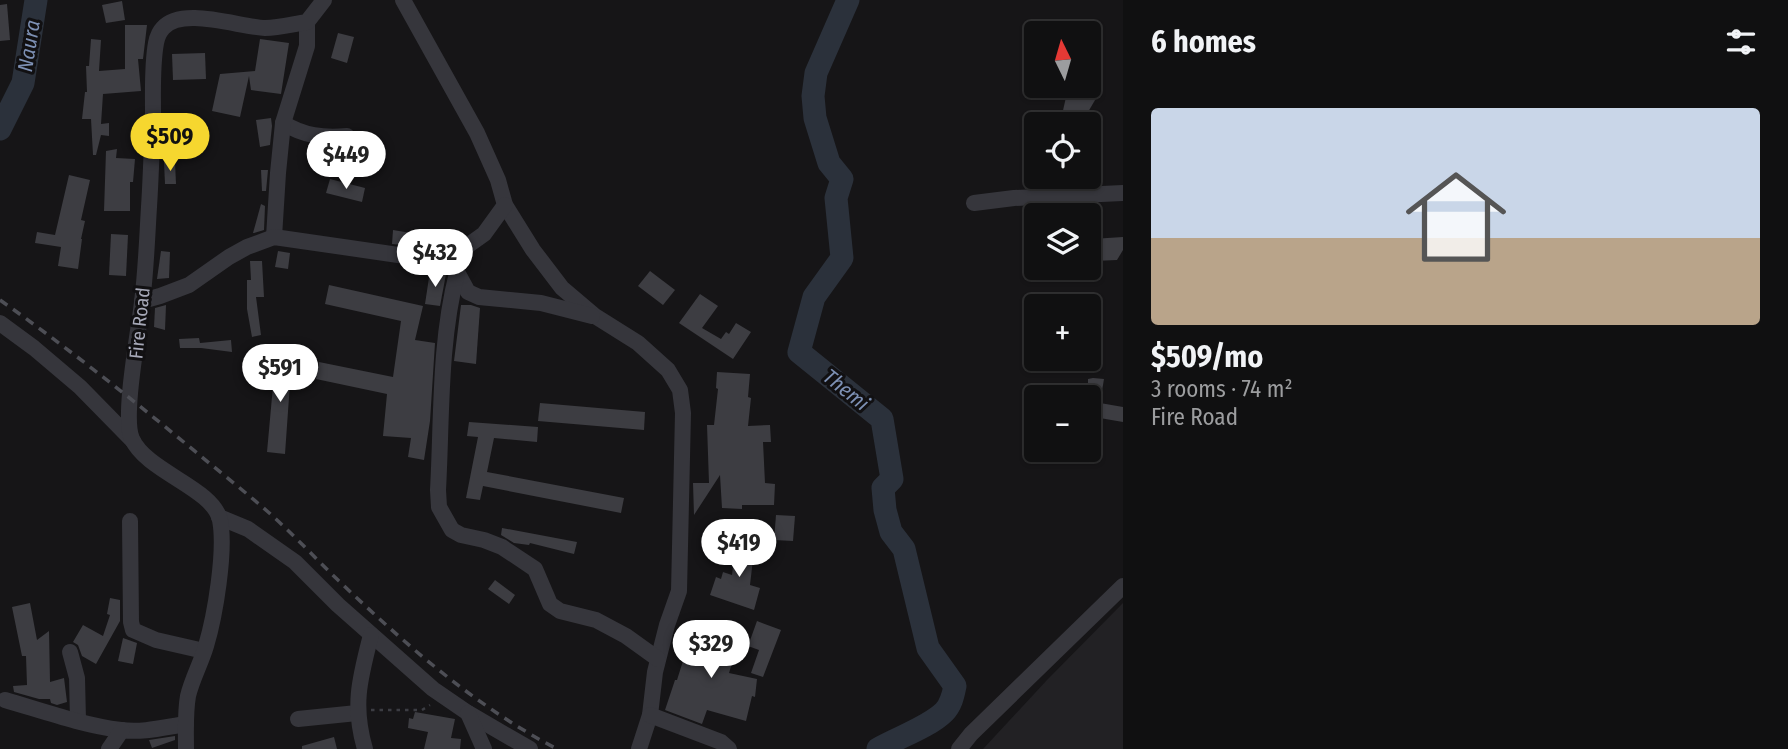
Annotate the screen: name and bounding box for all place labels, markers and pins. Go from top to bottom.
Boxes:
pin: $509 [129,114,211,173]
pin: $449 [305,132,387,191]
pin: $432 [394,230,476,289]
pin: $591 [239,344,321,404]
pin: $419 [698,520,780,579]
pin: $329 [670,620,752,680]

